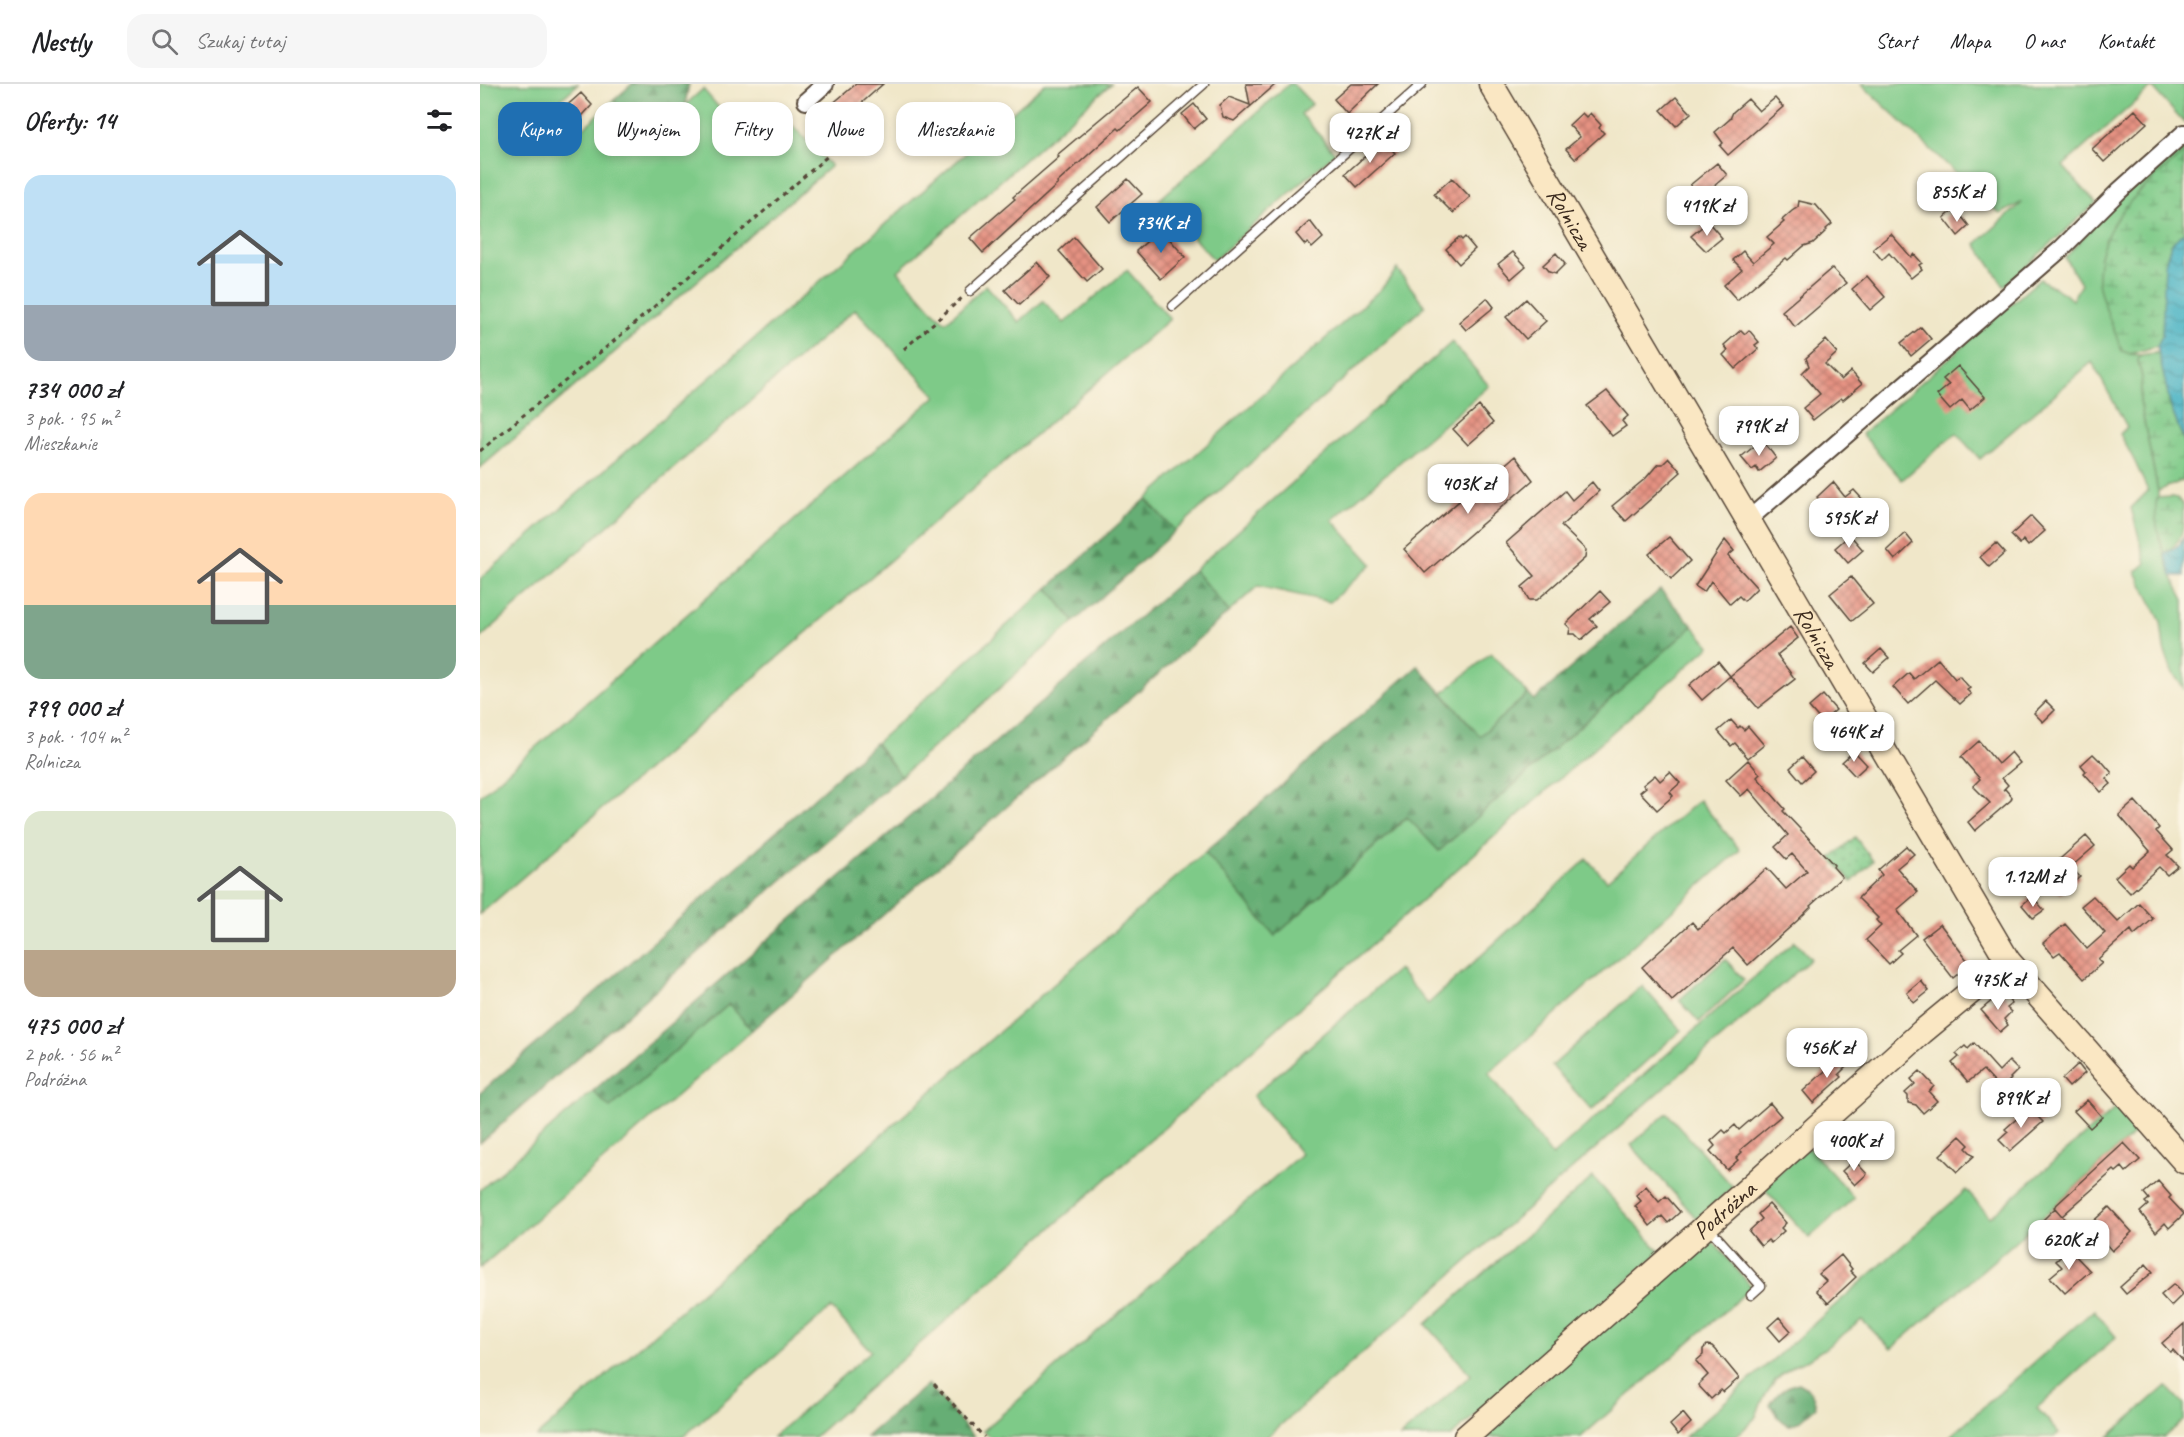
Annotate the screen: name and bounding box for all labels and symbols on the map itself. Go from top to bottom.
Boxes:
pin: 427K zł [1315,113,1425,164]
pin: 855K zł [1902,172,2012,223]
street label: Rolnicza [1540,182,1601,257]
pin: 419K zł [1652,186,1762,237]
pin: 734K zł [1106,203,1216,254]
pin: 799K zł [1704,406,1814,457]
pin: 403K zł [1413,464,1523,515]
pin: 595K zł [1794,498,1904,549]
street label: Rolnicza [1787,601,1848,675]
pin: 464K zł [1799,712,1909,763]
pin: 1.12M zł [1971,857,2095,908]
pin: 475K zł [1943,960,2053,1011]
pin: 456K zł [1772,1028,1882,1079]
pin: 899K zł [1966,1078,2076,1129]
pin: 400K zł [1799,1121,1909,1172]
street label: Podróżna [1687,1173,1763,1246]
pin: 620K zł [2014,1220,2124,1271]

